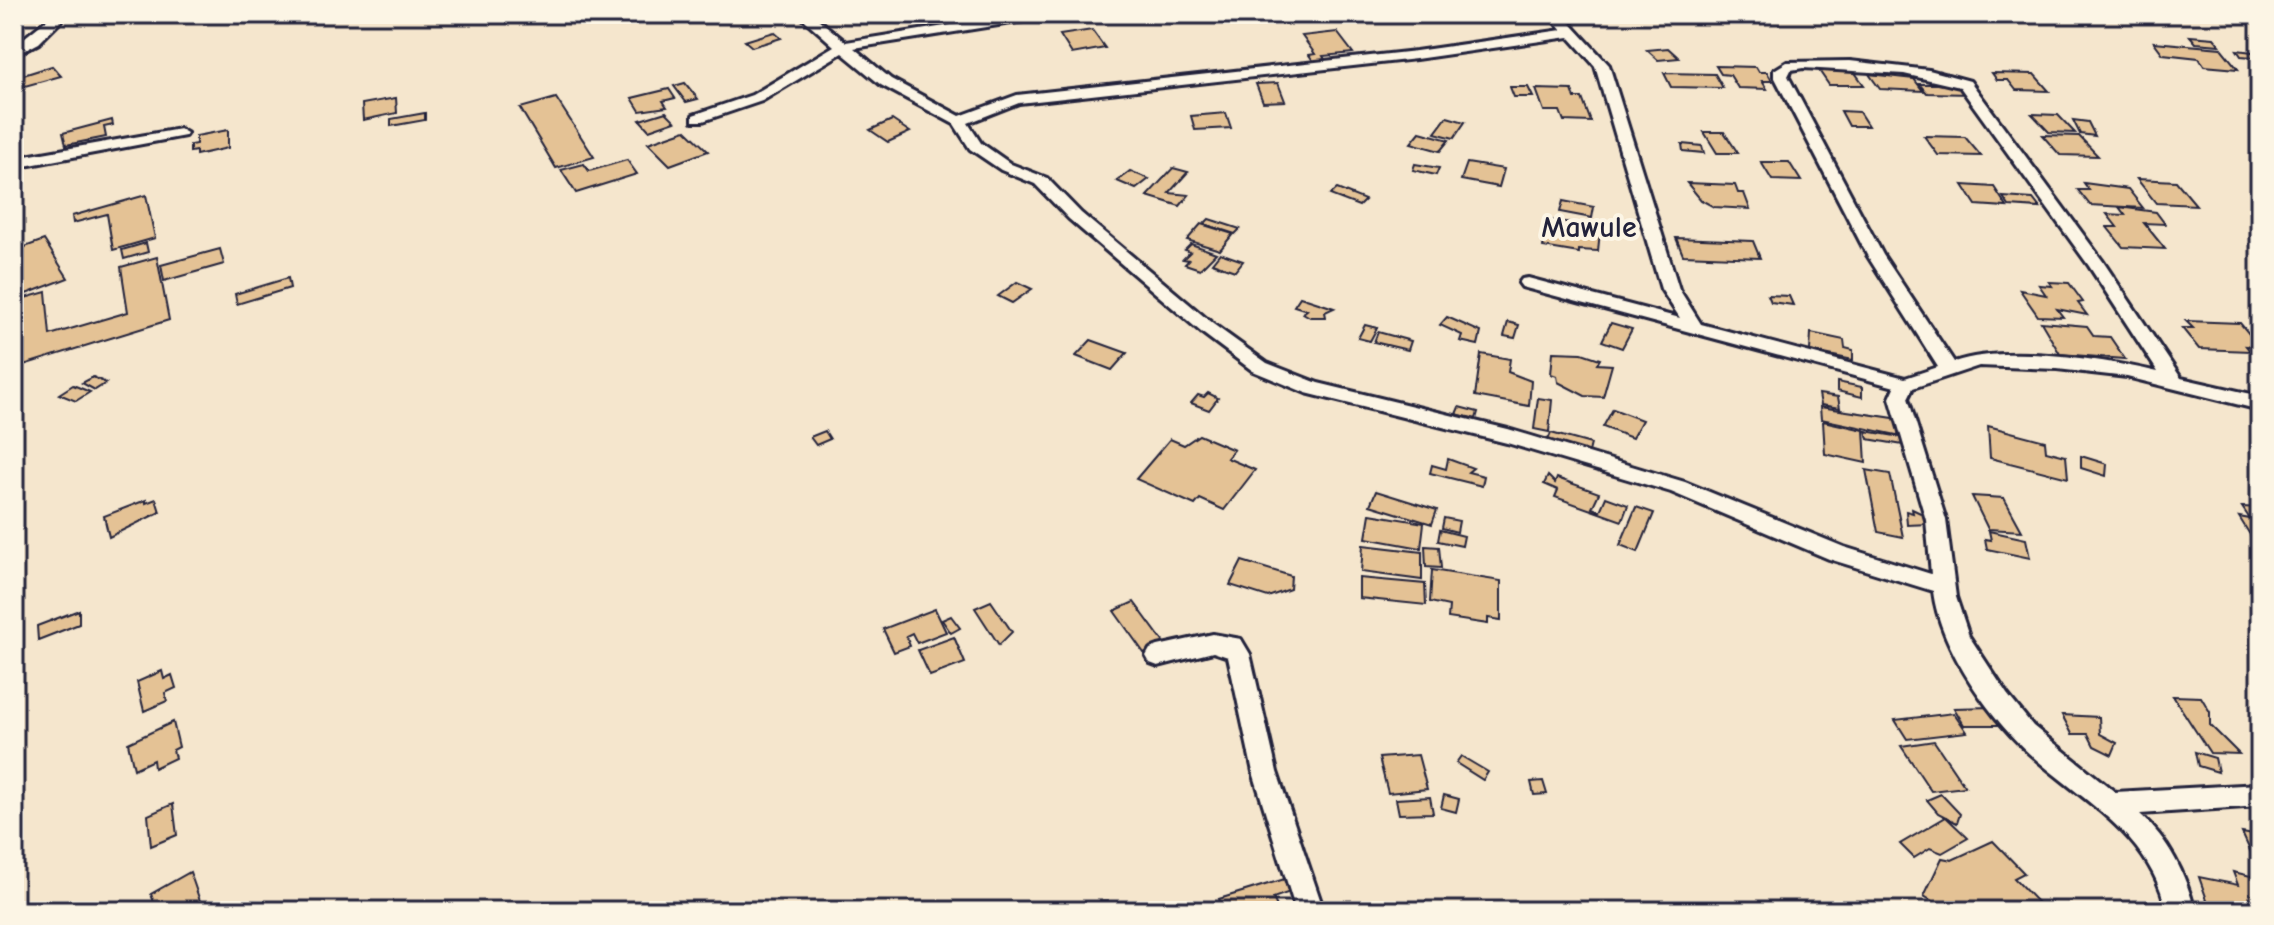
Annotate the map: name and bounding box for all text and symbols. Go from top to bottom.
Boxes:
district label: Mawule [1541,210,1637,245]

